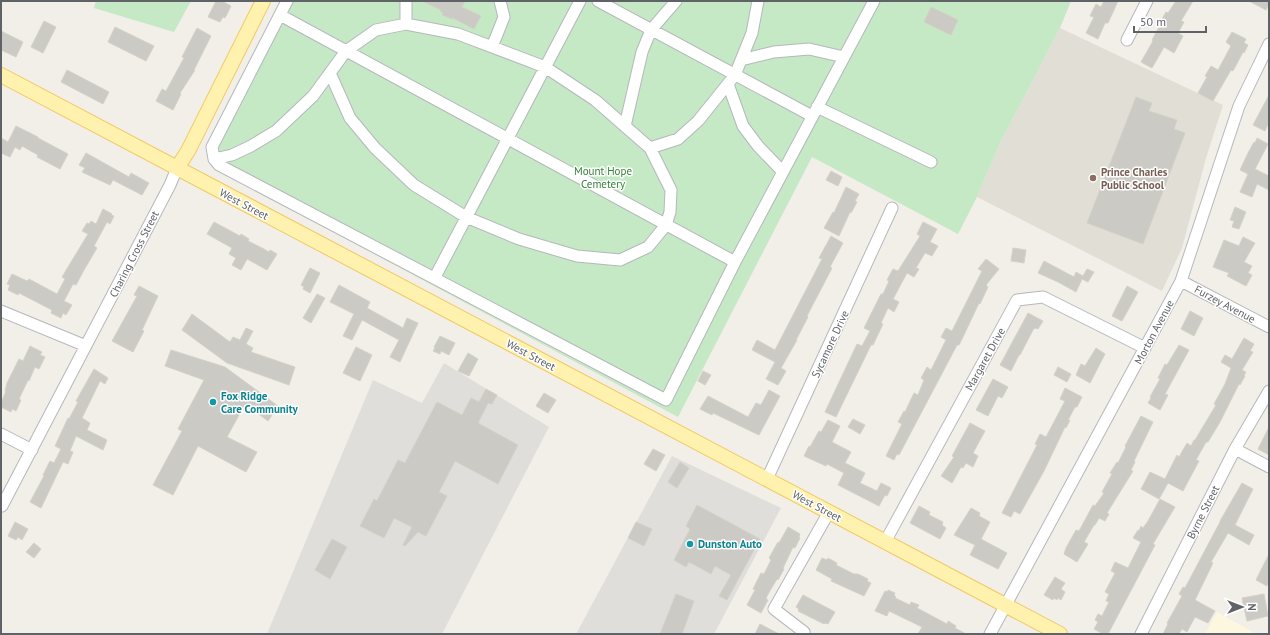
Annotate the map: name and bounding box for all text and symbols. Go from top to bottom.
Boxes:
scale bar [1134,8,1206,34]
text: 50 m [1140,14,1166,29]
park label: Mount Hope Cemetery [574,164,632,191]
place label: Prince Charles Public School [1101,165,1168,192]
marker: Prince Charles Public School [1088,173,1098,183]
street label: West Street [217,185,271,223]
street label: Charing Cross Street [106,208,162,300]
street label: Furzey Avenue [1192,282,1258,326]
street label: Morton Avenue [1131,297,1177,367]
street label: Sycamore Drive [808,308,852,380]
street label: Margaret Drive [962,325,1008,393]
street label: West Street [504,336,558,374]
place label: Fox Ridge Care Community [221,389,298,416]
marker: Fox Ridge Care Community [208,397,218,407]
street label: Byrne Street [1184,483,1223,541]
street label: West Street [790,487,844,525]
place label: Dunston Auto [698,537,762,551]
marker: Dunston Auto [685,539,695,549]
north arrow [1222,587,1262,627]
text: N [1245,603,1259,611]

